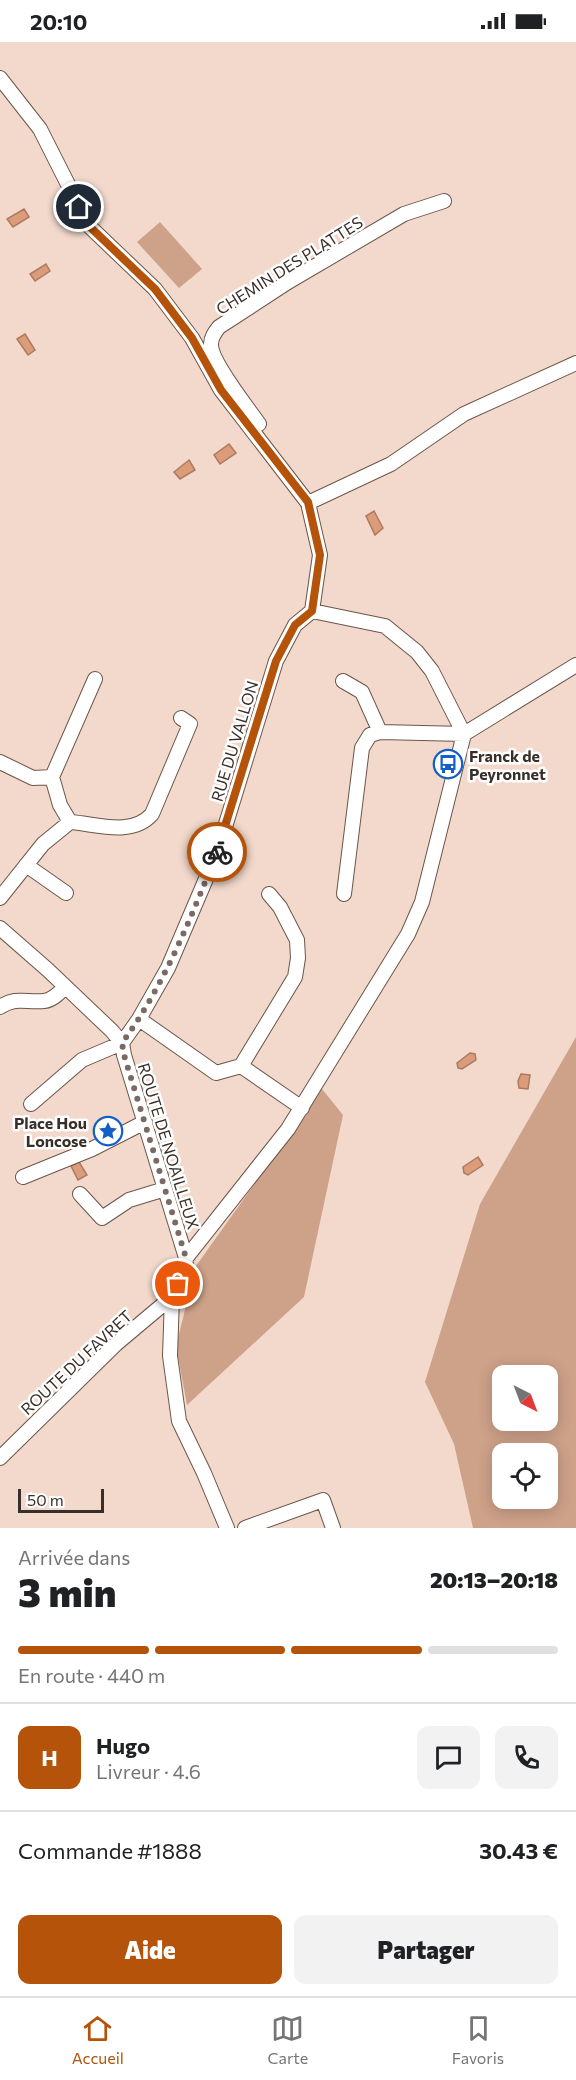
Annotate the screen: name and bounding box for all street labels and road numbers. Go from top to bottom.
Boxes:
street label: CHEMIN DES PLATTES [212,212,366,318]
street label: RUE DU VALLON [207,678,261,804]
street label: ROUTE DE NOAILLEUX [135,1061,203,1232]
street label: ROUTE DU FAVRET [17,1306,135,1418]

